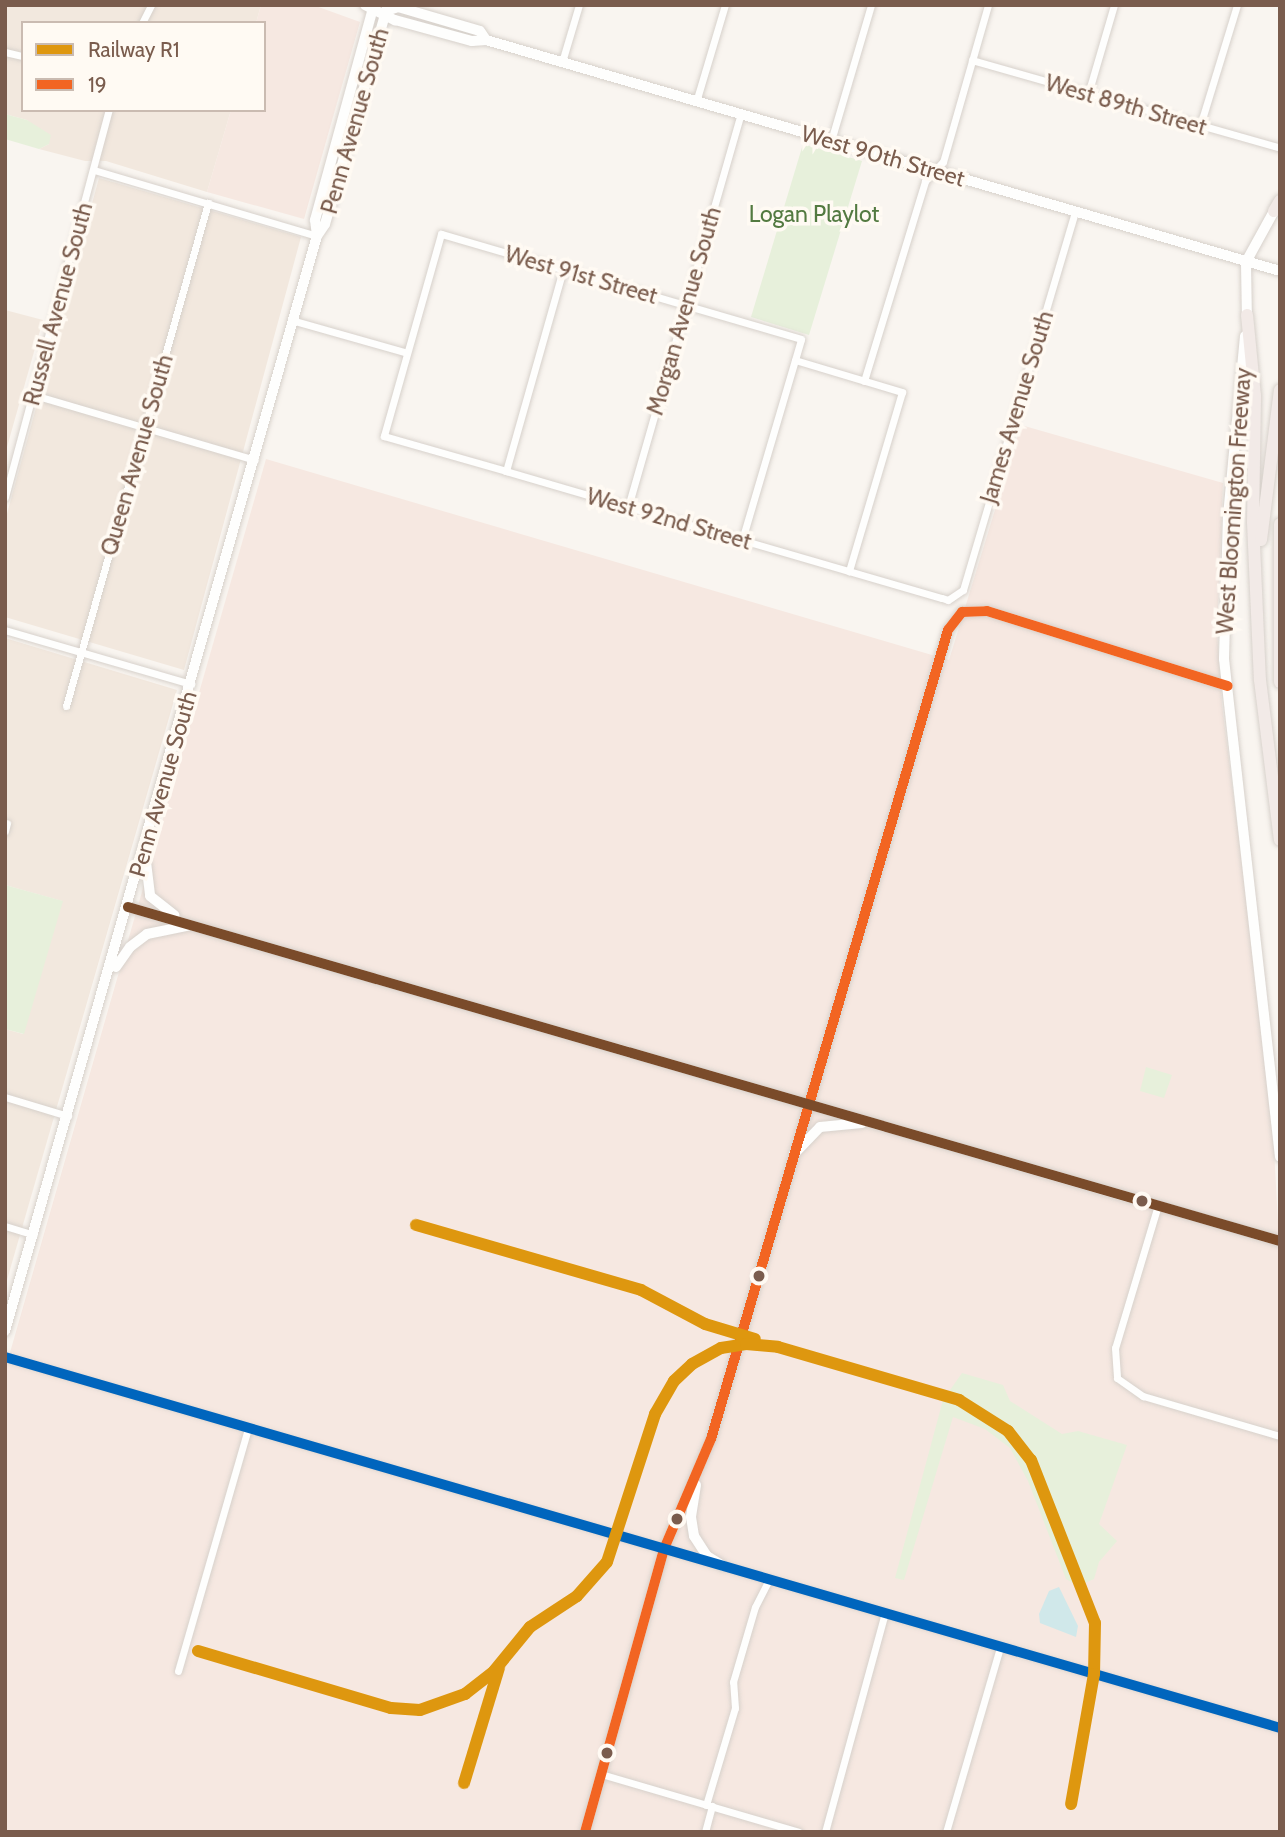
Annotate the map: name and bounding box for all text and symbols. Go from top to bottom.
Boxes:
legend [21,21,266,112]
street label: Penn Avenue South [315,25,395,217]
text: Railway R1 [88,37,180,62]
street label: West 89th Street [1042,69,1210,141]
text: 19 [88,72,107,97]
street label: West 90th Street [798,119,968,193]
street label: Russell Avenue South [18,200,98,408]
park label: Logan Playlot [749,200,879,228]
street label: Morgan Avenue South [641,204,727,418]
street label: West 91st Street [502,240,660,310]
street label: James Avenue South [975,307,1059,507]
street label: Queen Avenue South [95,351,179,559]
street label: West Bloomington Freeway [1211,367,1257,635]
street label: West 92nd Street [583,482,755,556]
street label: Penn Avenue South [123,688,203,880]
unlabelled marker [1135,1194,1149,1208]
unlabelled marker [752,1269,766,1283]
unlabelled marker [670,1512,684,1526]
unlabelled marker [600,1746,614,1760]

